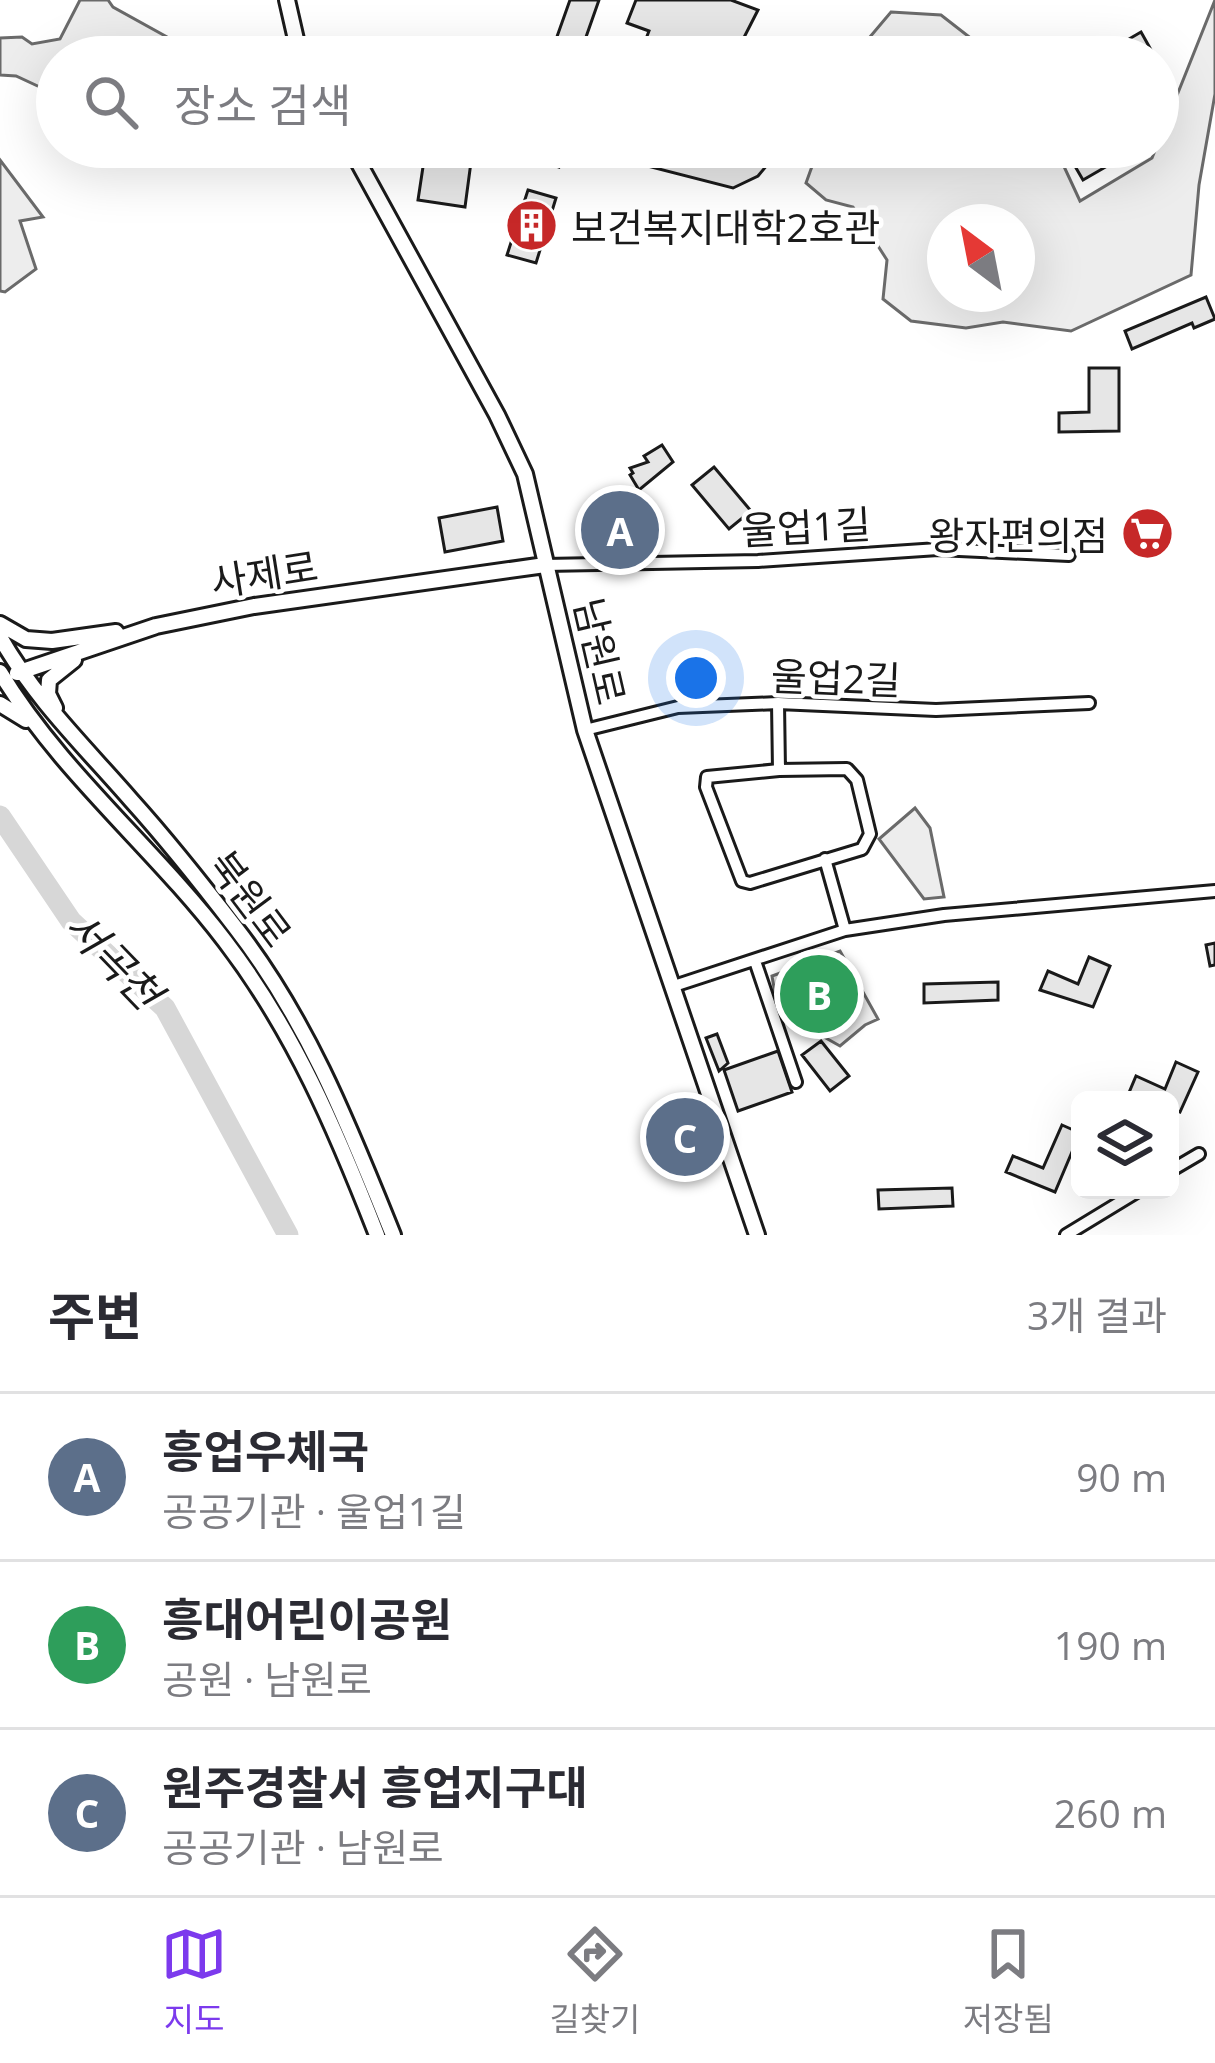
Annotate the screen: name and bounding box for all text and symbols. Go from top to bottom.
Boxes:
search box [36,36,1179,168]
icon: search [78,69,144,135]
text: 장소 검색 [174,74,351,135]
building icon: 보건복지대학2호관 [504,198,560,254]
place label: 보건복지대학2호관 [571,200,880,253]
north arrow [927,204,1035,312]
pin: A [581,485,659,575]
street label: 울업1길 [740,496,872,556]
supermarket icon: 왕자편의점 [1119,506,1175,562]
place label: 왕자편의점 [929,508,1108,561]
street label: 사제로 [207,538,321,608]
street label: 남원로 [563,593,639,709]
your location [666,648,726,708]
street label: 울업2길 [770,648,902,706]
street label: 북원로 [197,839,305,957]
water label: 서곡천 [53,898,178,1024]
pin: B [780,949,858,1039]
map controls [1071,1091,1179,1199]
button: layers [1071,1091,1179,1199]
pin: C [646,1092,724,1182]
text: 주변 [48,1280,142,1350]
text: 3개 결과 [1027,1288,1167,1341]
text: 흥업우체국 [162,1420,369,1481]
text: A [74,1450,100,1503]
text: 90 m [1076,1450,1167,1503]
text: 공공기관 · 울업1길 [162,1484,466,1537]
text: 흥대어린이공원 [162,1588,452,1649]
text: B [74,1618,100,1671]
text: 190 m [1054,1618,1167,1671]
text: 공원 · 남원로 [162,1652,372,1705]
text: 원주경찰서 흥업지구대 [162,1756,588,1817]
text: C [75,1786,99,1839]
text: 260 m [1054,1786,1167,1839]
text: 공공기관 · 남원로 [162,1820,444,1873]
tab: 지도 [161,1921,227,2041]
tab: 길찾기 [549,1921,640,2041]
tab: 저장됨 [963,1921,1054,2041]

